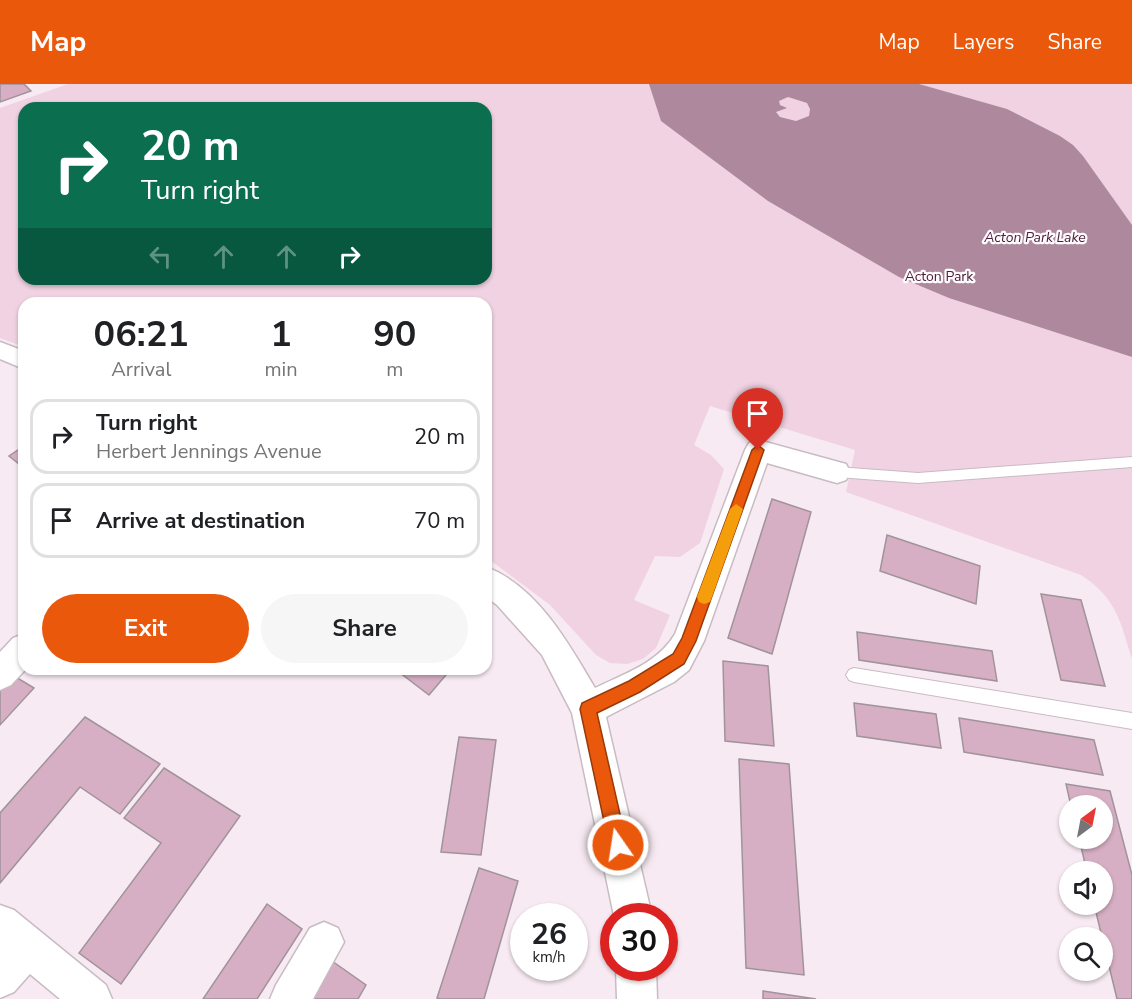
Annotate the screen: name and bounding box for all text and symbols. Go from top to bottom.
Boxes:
text: Map [30,23,86,61]
text: Map [878,28,920,56]
text: Layers [953,28,1014,56]
text: Share [1047,28,1102,56]
text: 20 m [141,118,240,175]
icon: right [42,126,120,204]
text: Turn right [141,172,259,209]
water label: Acton Park Lake [983,228,1086,247]
icon: left [144,240,177,273]
icon: ahead [207,240,240,273]
icon: ahead [270,240,303,273]
icon: right [333,240,366,273]
park label: Acton Park [905,267,974,286]
text: 06:21 [94,310,189,359]
text: 1 [270,310,292,359]
text: 90 [373,310,416,359]
text: Arrival [111,356,171,383]
text: min [264,356,298,383]
text: m [386,356,403,383]
pin [732,388,783,450]
icon: arrive [741,397,774,430]
text: Turn right [96,408,197,438]
icon: right [45,420,78,453]
text: 20 m [414,422,465,452]
text: Herbert Jennings Avenue [96,438,322,465]
icon: arrive [45,504,78,537]
text: Arrive at destination [96,506,305,536]
text: 70 m [414,506,465,536]
button: Exit [42,594,249,663]
button: Share [261,594,468,663]
north arrow [1059,795,1113,849]
map controls [1059,795,1113,981]
position arrow [586,813,650,877]
button: sound [1059,861,1113,915]
speed limit sign: 30 [600,903,678,981]
text: 26 [531,914,567,955]
button: search [1059,927,1113,981]
text: km/h [532,947,566,967]

